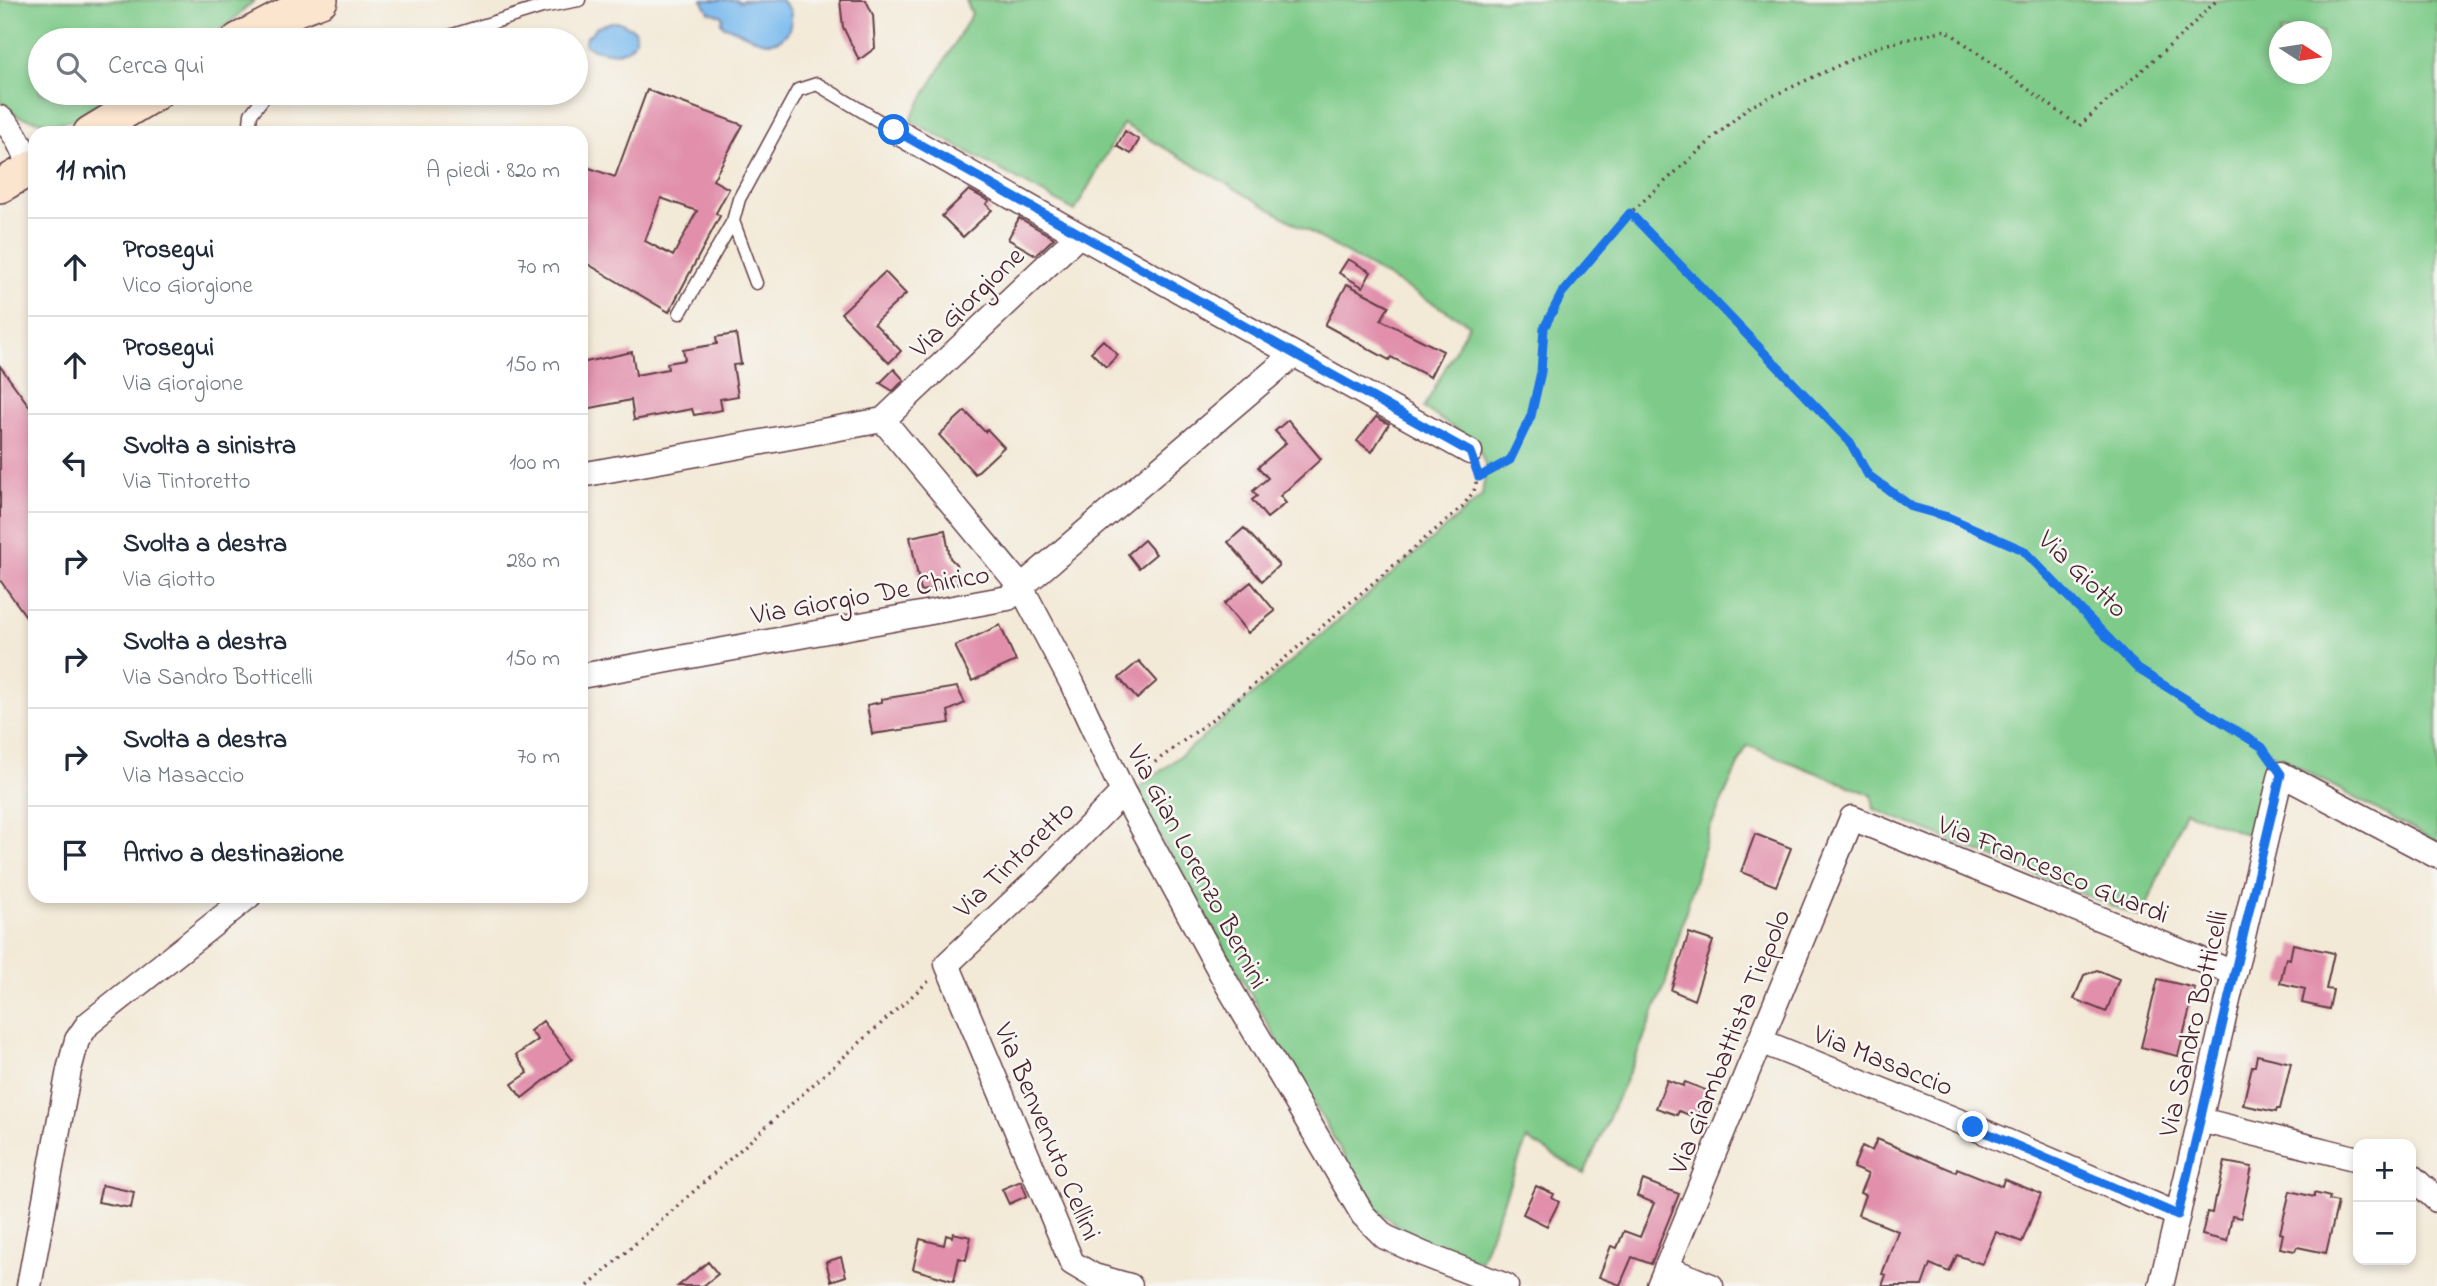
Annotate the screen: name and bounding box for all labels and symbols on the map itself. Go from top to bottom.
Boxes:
north arrow [2269,21,2332,84]
route start [878,114,909,145]
street label: Via Giorgione [901,238,1036,370]
street label: Via Giotto [2026,521,2136,629]
street label: Via Giorgio De Chirico [747,555,993,638]
street label: Via Gian Lorenzo Bernini [1114,737,1278,997]
street label: Via Tintoretto [945,792,1085,930]
street label: Via Francesco Guardi [1930,806,2175,936]
street label: Via Giambattista Tiepolo [1659,904,1803,1182]
street label: Via Sandro Botticelli [2149,906,2241,1142]
street label: Via Masaccio [1806,1015,1959,1109]
street label: Via Benvenuto Cellini [981,1016,1110,1248]
route end [1957,1111,1988,1142]

